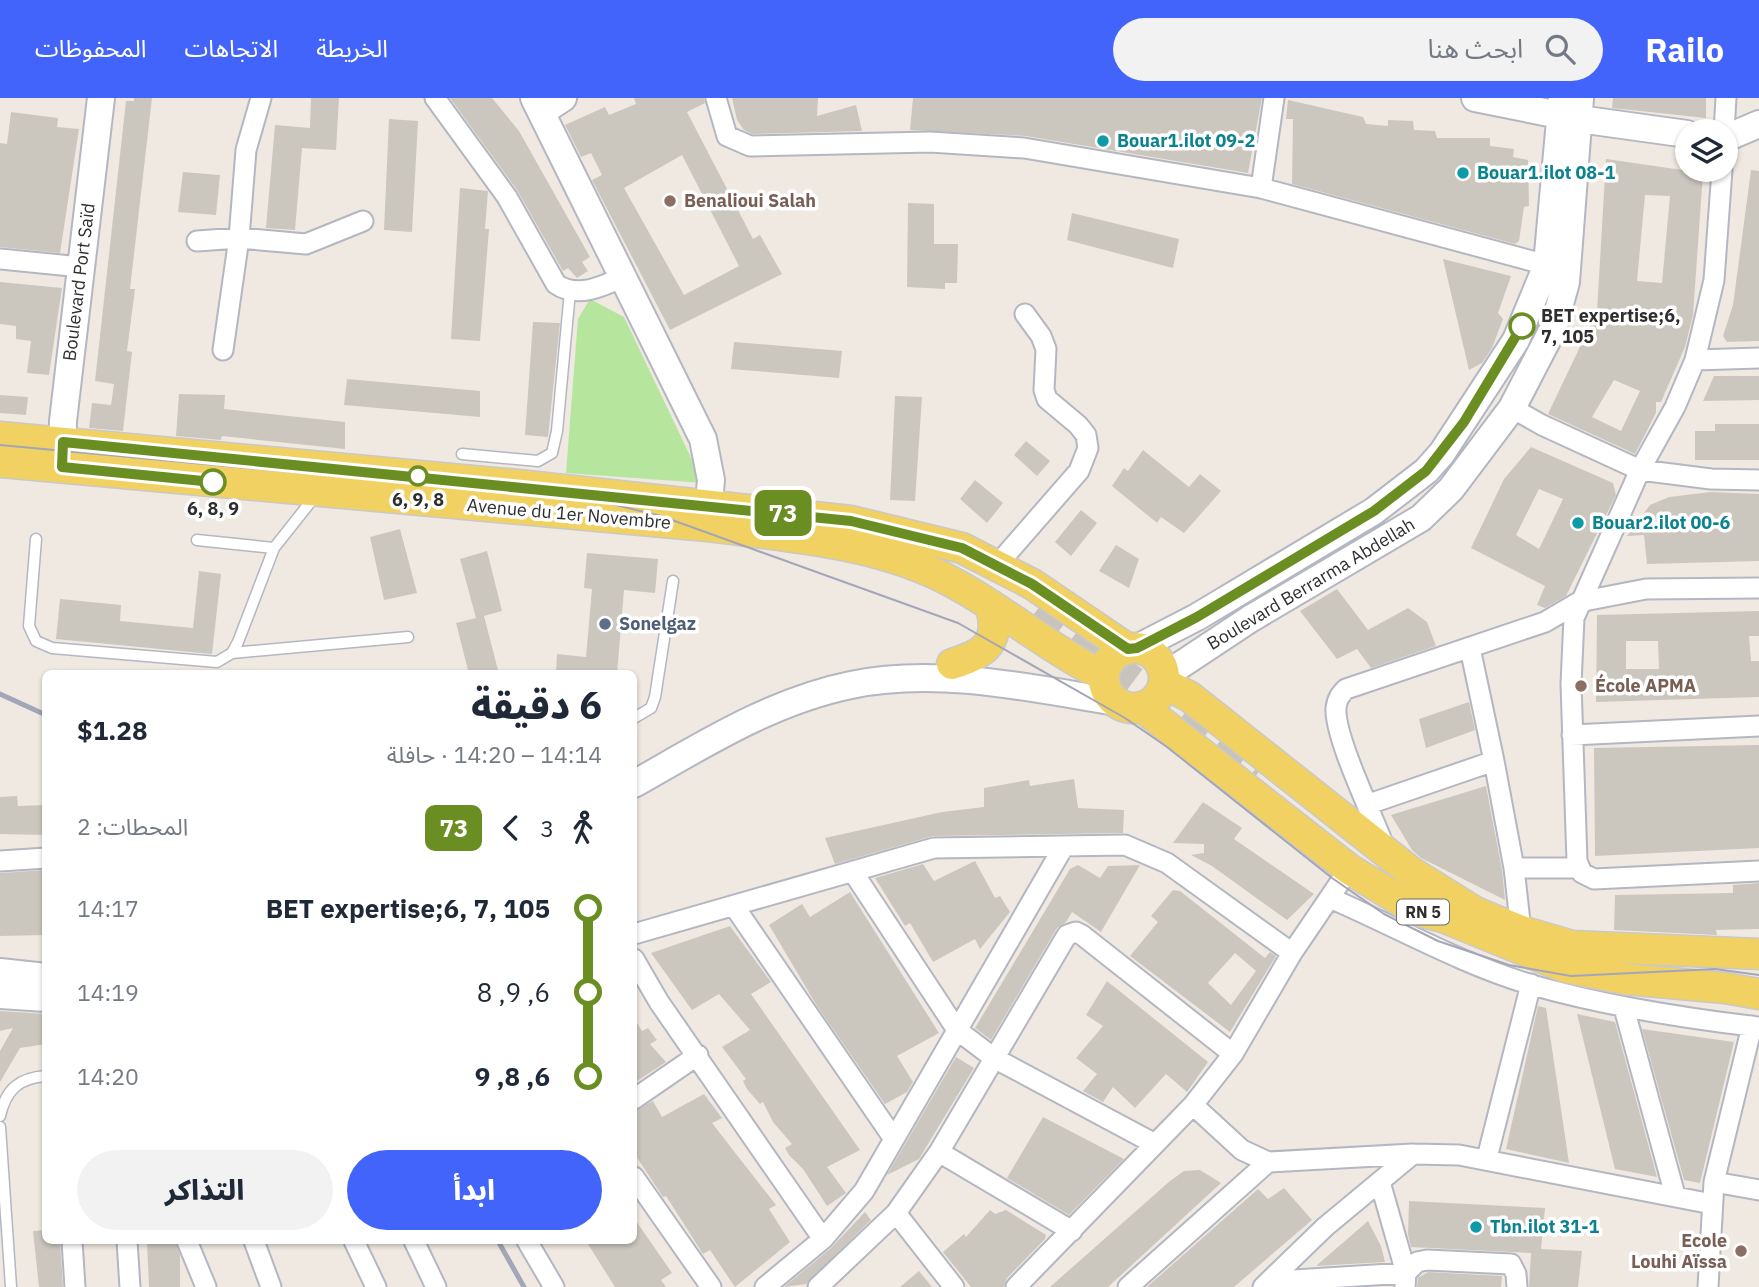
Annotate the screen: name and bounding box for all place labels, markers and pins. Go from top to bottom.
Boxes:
place label: Bouar1.ilot 09-2 [1117,129,1255,152]
marker: Bouar1.ilot 09-2 [1095,133,1111,149]
place label: Bouar1.ilot 08-1 [1477,161,1615,184]
marker: Bouar1.ilot 08-1 [1455,165,1471,181]
place label: Benalioui Salah [684,189,816,212]
marker: Benalioui Salah [662,193,678,209]
place label: BET expertise;6, 7, 105 [1541,304,1681,348]
marker: BET expertise;6, 7, 105 [1509,313,1535,339]
marker: 6, 9, 8 [408,466,428,486]
marker: 6, 8, 9 [200,469,226,495]
place label: 6, 9, 8 [392,488,444,511]
place label: 6, 8, 9 [187,497,239,520]
place label: Bouar2.ilot 00-6 [1592,511,1730,534]
marker: Bouar2.ilot 00-6 [1570,515,1586,531]
place label: Sonelgaz [619,612,696,635]
marker: Sonelgaz [597,616,613,632]
place label: École APMA [1595,673,1696,697]
marker: École APMA [1573,678,1589,694]
place label: Tbn.ilot 31-1 [1490,1215,1599,1238]
marker: Tbn.ilot 31-1 [1468,1219,1484,1235]
place label: Ecole Louhi Aïssa [1631,1229,1727,1273]
marker: Ecole Louhi Aïssa [1733,1243,1749,1259]

